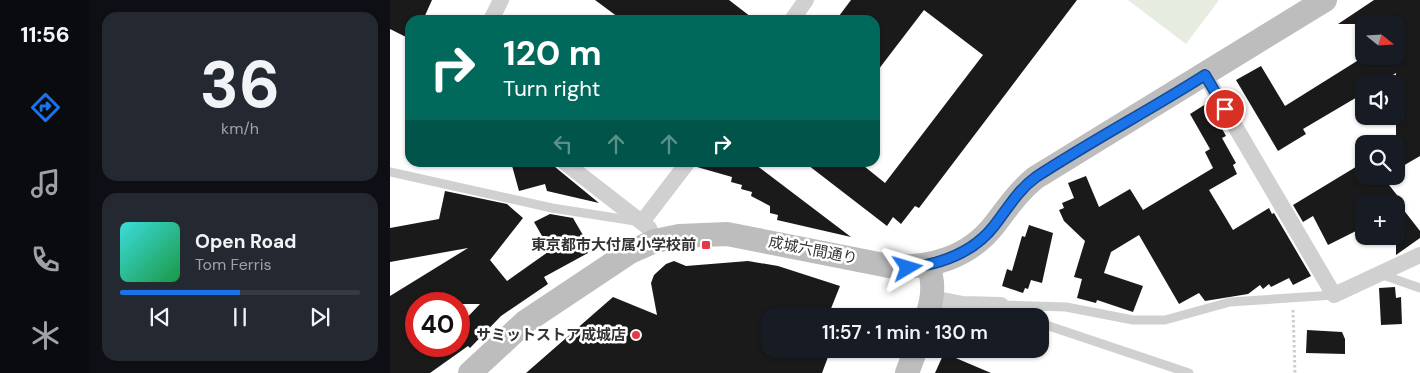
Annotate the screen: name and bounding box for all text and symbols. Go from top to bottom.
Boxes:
north arrow [1355,15,1405,65]
map controls [1355,15,1405,245]
text: 11:56 [20,20,70,49]
text: 120 m [503,30,602,76]
icon: right [420,35,485,100]
text: 36 [200,43,280,127]
text: Turn right [503,74,600,103]
button: sound [1355,75,1405,125]
pin [1204,88,1246,130]
icon: directions [28,90,63,125]
icon: arrive [1211,95,1239,123]
text: km/h [221,118,259,139]
icon: left [549,130,577,158]
icon: ahead [602,130,630,158]
icon: ahead [655,130,683,158]
icon: right [708,130,736,158]
button: search [1355,135,1405,185]
icon: music [28,166,63,201]
button: + [1355,195,1405,245]
text: Open Road [195,229,297,254]
street label: 成城六間通り [767,232,859,268]
place label: 東京都市大付属小学校前 [531,235,696,255]
marker: 東京都市大付属小学校前 [700,239,712,251]
position arrow [881,241,933,293]
icon: phone [28,242,63,277]
text: Tom Ferris [195,254,272,275]
speed limit sign: 40 [405,292,470,357]
icon: previous [146,303,174,331]
icon: pause [226,303,254,331]
icon: next [306,303,334,331]
icon: climate [28,318,63,353]
text: 11:57 · 1 min · 130 m [822,320,988,345]
place label: サミットストア成城店 [476,325,626,345]
marker: サミットストア成城店 [630,329,642,341]

